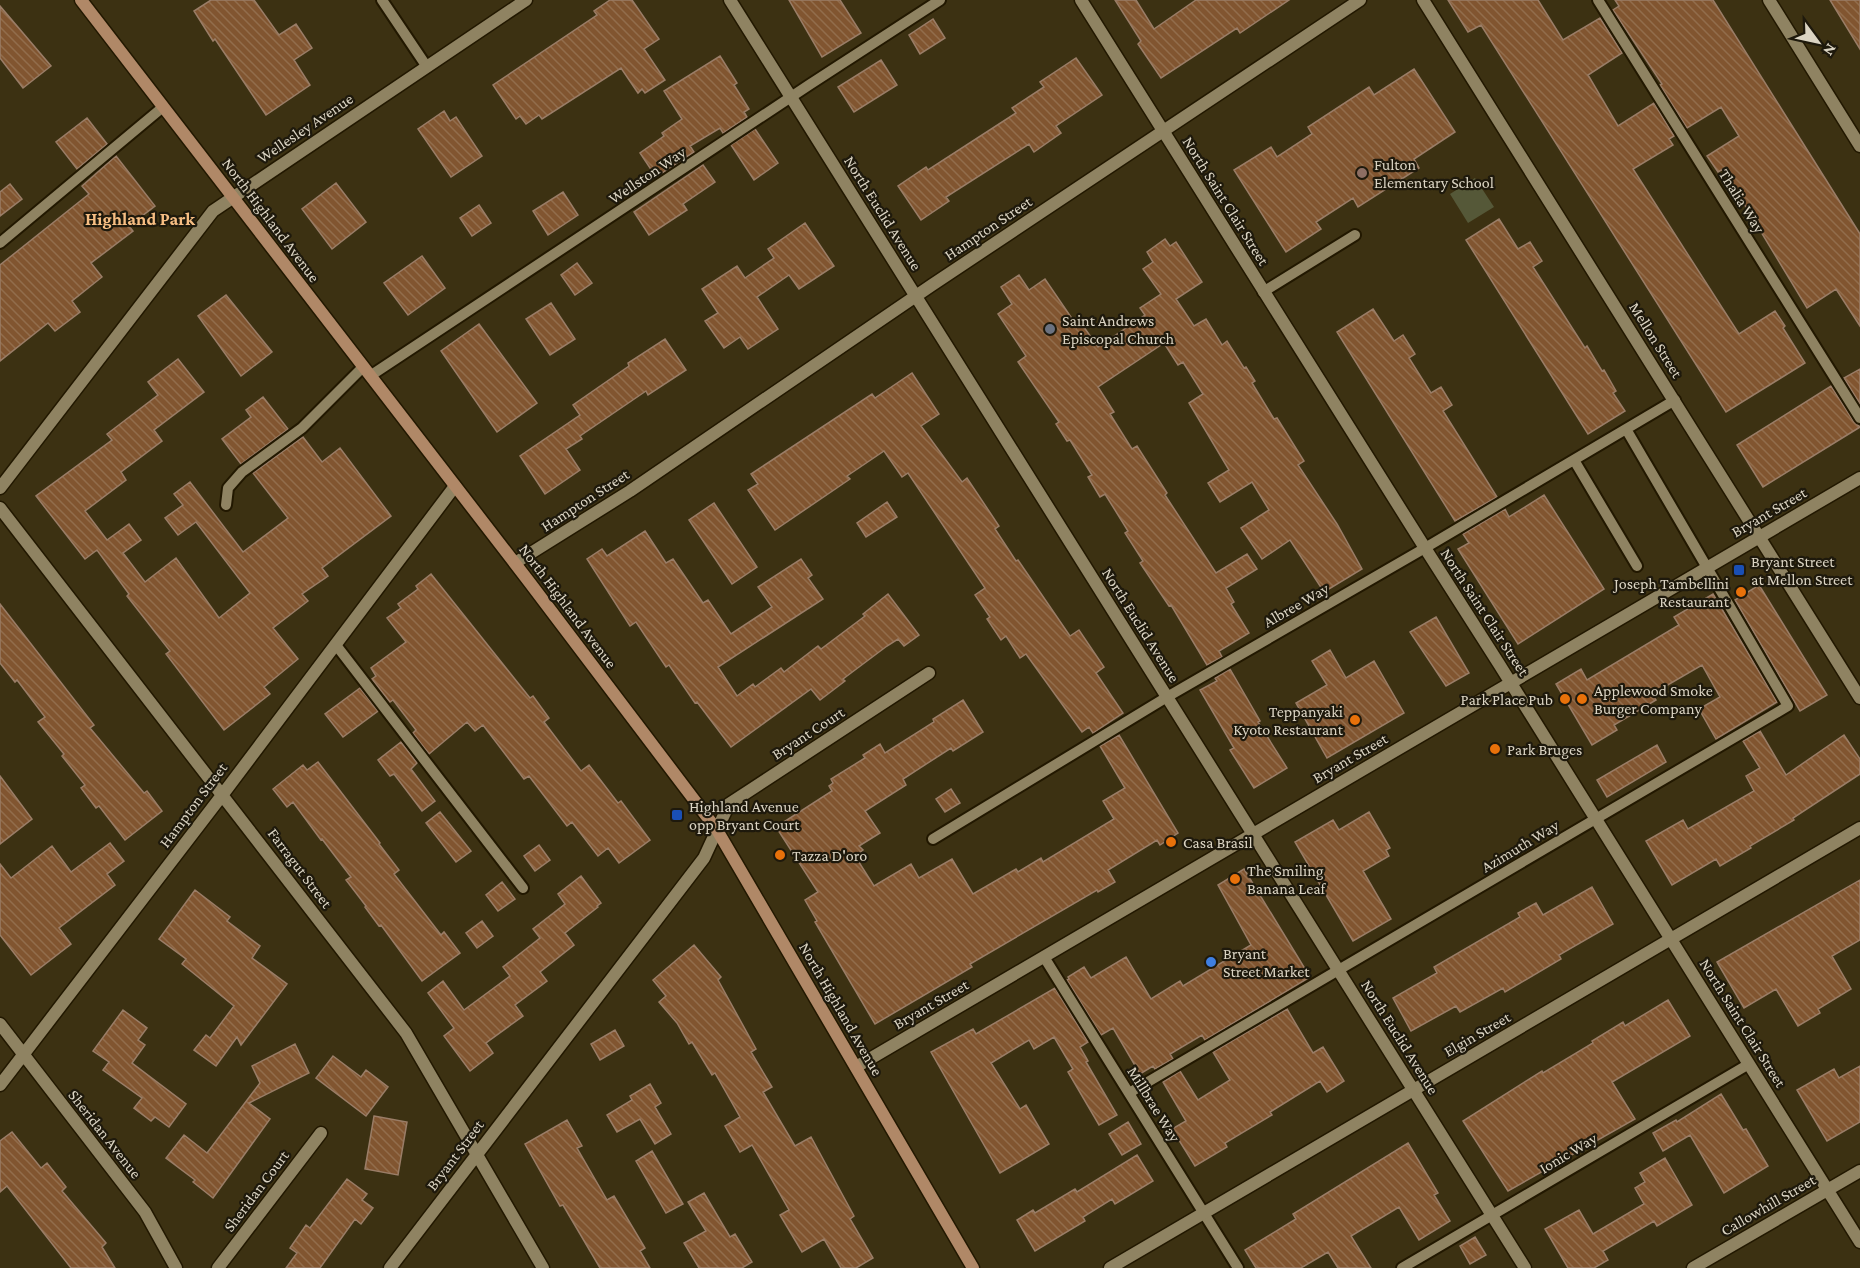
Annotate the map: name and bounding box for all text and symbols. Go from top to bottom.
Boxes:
north arrow [1788,12,1848,72]
text: N [1820,41,1840,59]
street label: Wellesley Avenue [254,90,357,167]
street label: North Saint Clair Street [1179,134,1273,269]
street label: Wellston Way [605,143,690,208]
street label: North Euclid Avenue [841,153,925,273]
street label: North Highland Avenue [218,155,323,286]
place label: Fulton Elementary School [1374,156,1494,192]
marker: Fulton Elementary School [1355,166,1369,180]
street label: Thalia Way [1715,166,1769,237]
street label: Hampton Street [941,192,1036,264]
district label: Highland Park [85,209,195,229]
street label: Mellon Street [1626,299,1686,381]
place label: Saint Andrews Episcopal Church [1062,312,1174,348]
marker: Saint Andrews Episcopal Church [1043,322,1057,336]
street label: Hampton Street [538,465,633,536]
street label: Bryant Street [1729,483,1811,541]
street label: North Highland Avenue [515,541,620,672]
street label: North Saint Clair Street [1437,545,1533,679]
place label: Bryant Street at Mellon Street [1751,553,1853,588]
marker: Bryant Street at Mellon Street [1732,563,1746,577]
street label: North Euclid Avenue [1099,565,1183,685]
place label: Joseph Tambellini Restaurant [1612,575,1730,610]
street label: Albree Way [1260,579,1333,631]
marker: Joseph Tambellini Restaurant [1734,585,1748,599]
place label: Applewood Smoke Burger Company [1594,682,1713,718]
place label: Park Place Pub [1461,691,1553,708]
marker: Park Place Pub [1558,692,1572,706]
marker: Applewood Smoke Burger Company [1575,692,1589,706]
street label: Bryant Court [769,703,848,764]
place label: Teppanyaki Kyoto Restaurant [1233,703,1344,739]
marker: Teppanyaki Kyoto Restaurant [1348,713,1362,727]
street label: Bryant Street [1310,729,1392,787]
place label: Park Bruges [1507,741,1582,759]
marker: Park Bruges [1488,742,1502,756]
street label: Hampton Street [156,759,232,851]
place label: Highland Avenue opp Bryant Court [689,798,800,834]
marker: Highland Avenue opp Bryant Court [670,808,684,822]
street label: Azimuth Way [1478,816,1563,877]
street label: Farragut Street [264,825,336,912]
place label: Casa Brasil [1183,834,1253,851]
marker: Casa Brasil [1164,835,1178,849]
place label: Tazza D'oro [792,847,867,864]
marker: Tazza D'oro [773,848,787,862]
place label: The Smiling Banana Leaf [1247,862,1327,897]
marker: The Smiling Banana Leaf [1228,872,1242,886]
street label: North Highland Avenue [795,939,886,1079]
place label: Bryant Street Market [1223,945,1310,980]
marker: Bryant Street Market [1204,955,1218,969]
street label: North Saint Clair Street [1696,956,1790,1091]
street label: Bryant Street [891,975,973,1033]
street label: North Euclid Avenue [1358,977,1442,1097]
street label: Elgin Street [1441,1008,1514,1061]
street label: Millbrae Way [1123,1063,1184,1146]
street label: Sheridan Avenue [65,1086,145,1182]
street label: Bryant Street [423,1116,488,1194]
street label: Ionic Way [1536,1129,1601,1178]
street label: Sheridan Court [220,1147,292,1235]
street label: Callowhill Street [1718,1171,1819,1239]

